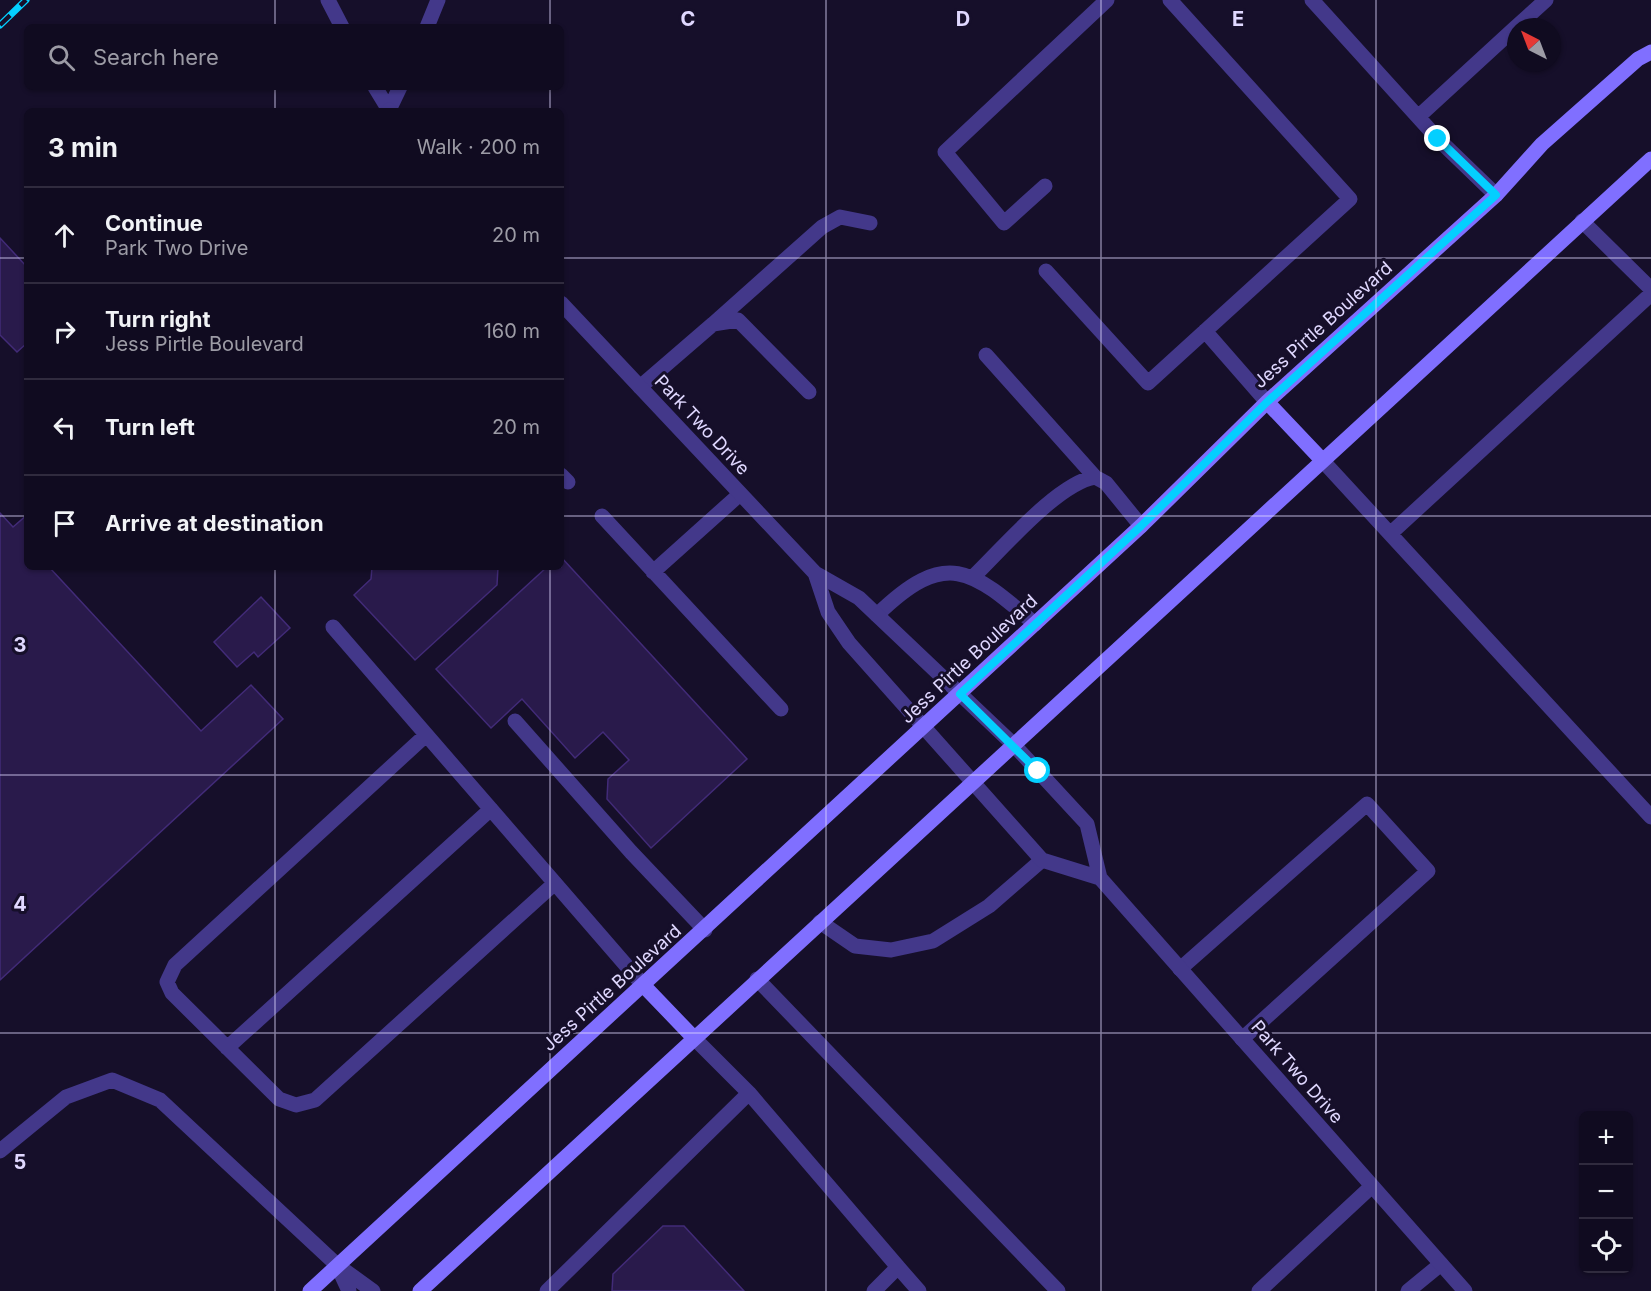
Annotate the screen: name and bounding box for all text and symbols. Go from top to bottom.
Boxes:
text: C [681,7,695,31]
text: D [956,7,970,31]
text: E [1232,7,1244,31]
north arrow [1507,18,1561,72]
search box [24,24,564,90]
icon: search [45,41,78,74]
text: Search here [93,44,219,70]
route end [1424,125,1450,151]
text: 3 min [48,132,118,163]
text: Walk · 200 m [417,135,540,159]
text: Continue [105,210,203,236]
icon: ahead [48,219,81,252]
text: 20 m [492,223,540,247]
text: Park Two Drive [105,236,248,260]
street label: Jess Pirtle Boulevard [1249,257,1396,392]
text: Turn right [105,306,211,332]
icon: right [48,315,81,348]
text: 160 m [484,319,540,343]
text: Jess Pirtle Boulevard [105,332,304,356]
street label: Park Two Drive [651,370,754,479]
icon: left [48,411,81,444]
text: Turn left [105,414,195,440]
text: 20 m [492,415,540,439]
icon: arrive [48,507,81,540]
text: Arrive at destination [105,510,324,536]
street label: Jess Pirtle Boulevard [896,590,1041,727]
text: 3 [14,633,26,657]
route start [1024,757,1050,783]
text: 4 [13,892,27,916]
street label: Jess Pirtle Boulevard [538,920,685,1055]
street label: Park Two Drive [1247,1016,1348,1127]
map controls [1579,1111,1633,1273]
button: + [1579,1111,1633,1165]
text: 5 [14,1150,26,1174]
button: − [1579,1165,1633,1219]
button: locate [1579,1219,1633,1273]

